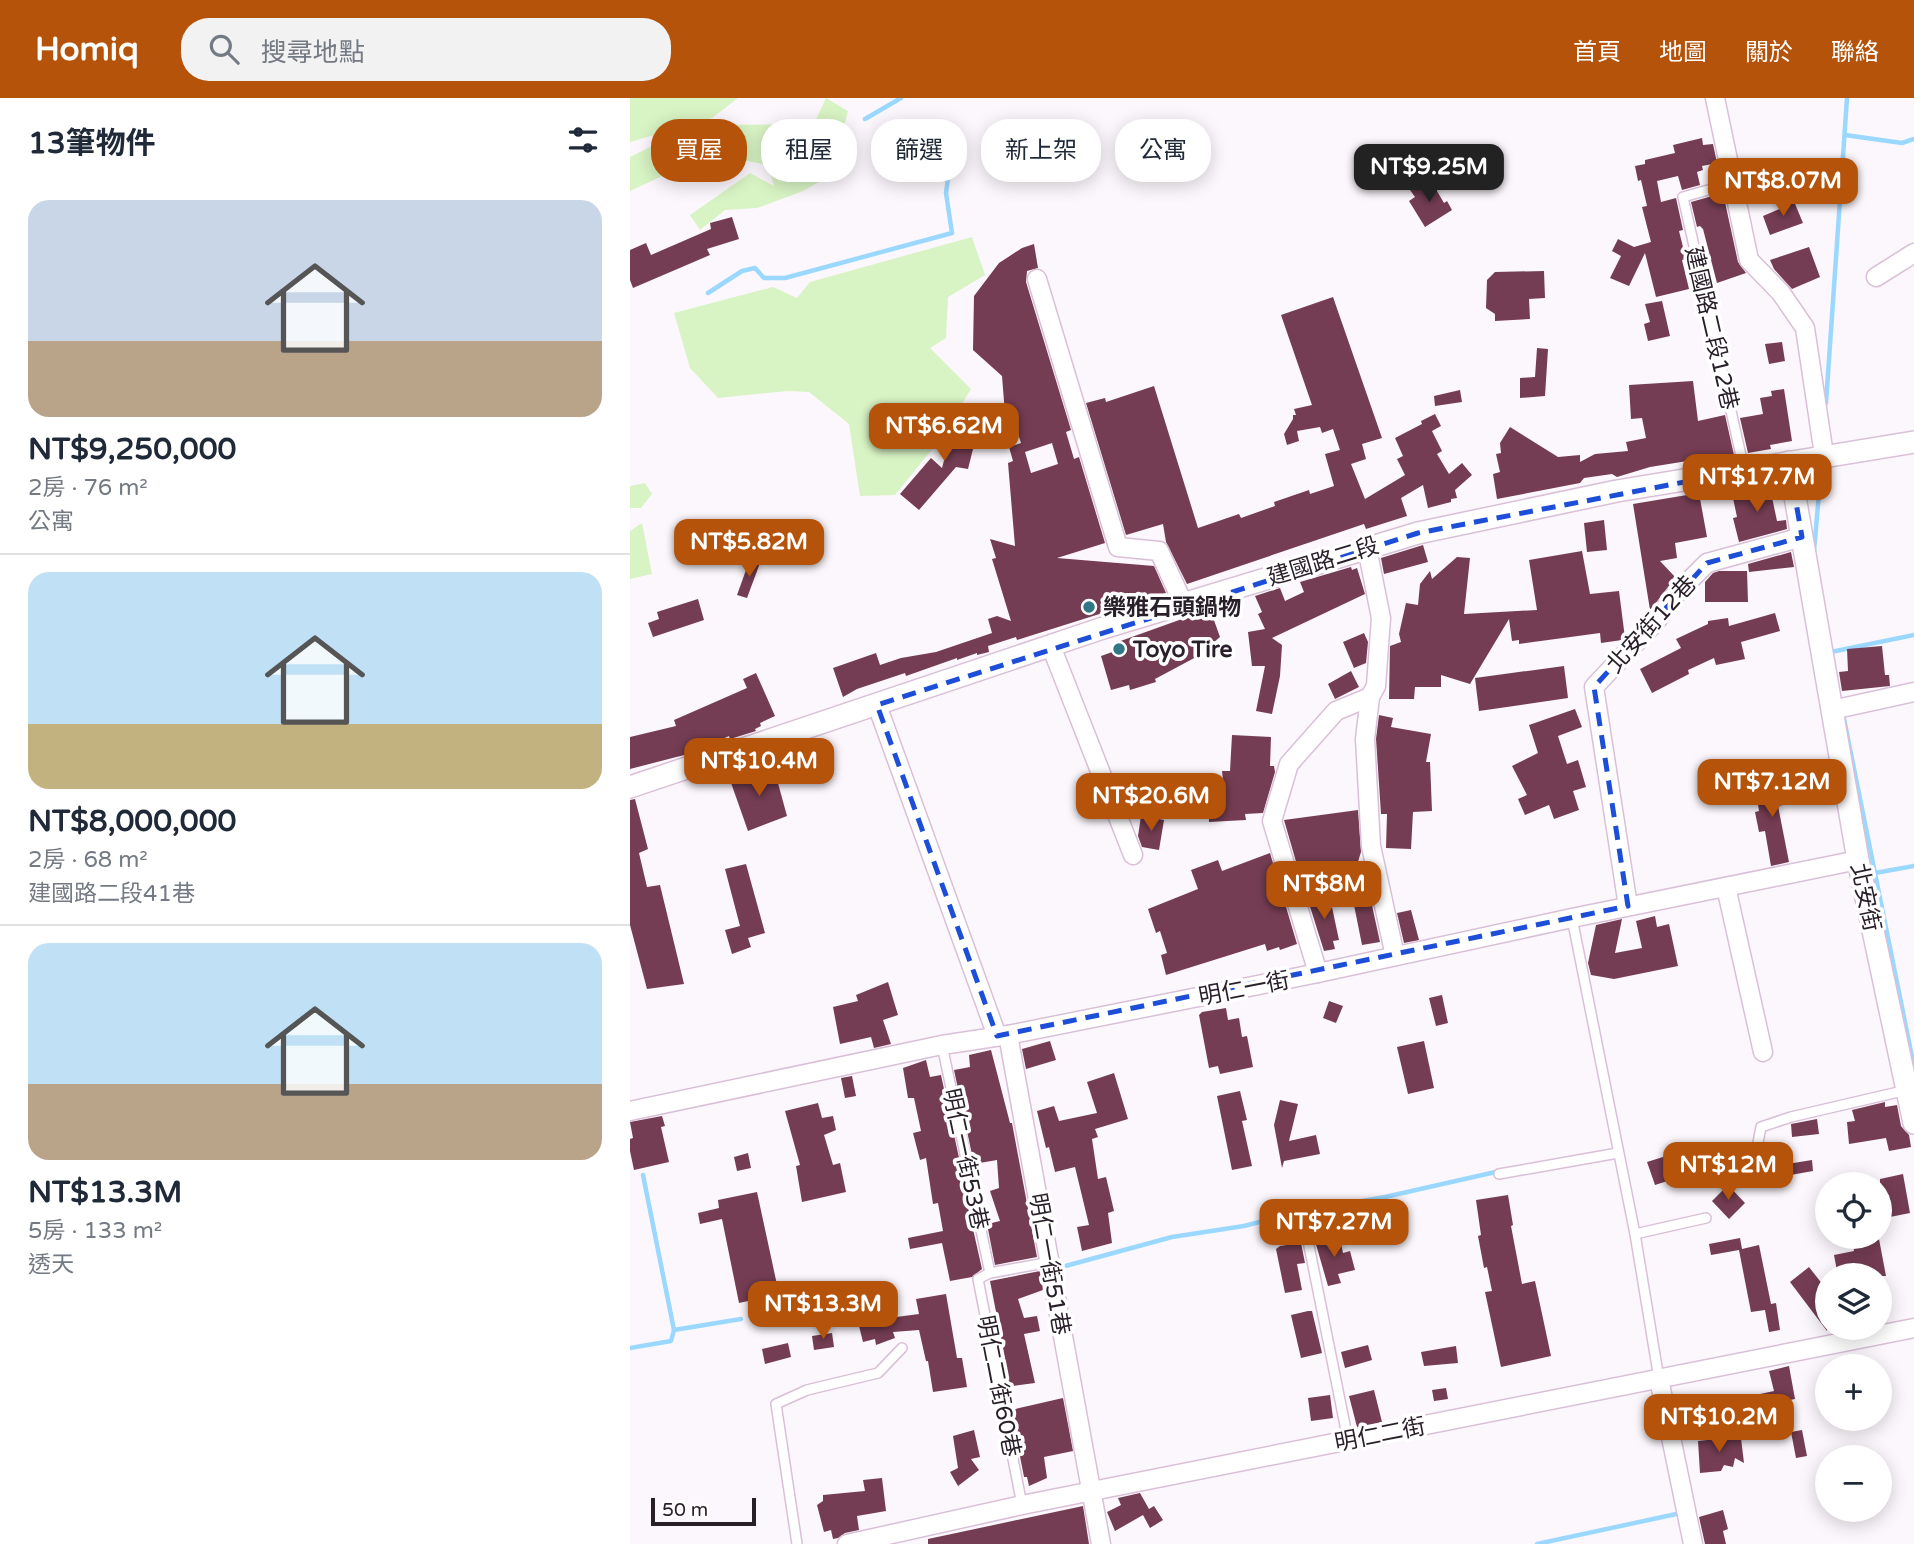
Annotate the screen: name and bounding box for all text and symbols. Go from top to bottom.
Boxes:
search box [181,18,671,81]
text: Homiq [35,30,139,69]
icon: search [205,30,243,68]
text: 搜尋地點 [261,37,365,68]
text: 首頁 [1573,38,1621,67]
text: 地圖 [1659,38,1707,67]
text: 關於 [1745,38,1793,67]
text: 聯絡 [1831,38,1879,67]
chip: 買屋 [651,119,747,182]
chip: 租屋 [761,119,857,182]
chip: 篩選 [871,119,967,182]
chip: 新上架 [981,119,1101,182]
chip: 公寓 [1115,119,1211,182]
icon: filters [564,121,602,159]
text: 13筆物件 [28,125,156,162]
pin: NT$9.25M [1357,144,1501,204]
text: NT$9.25M [1370,153,1488,181]
pin: NT$8.07M [1711,158,1855,218]
text: NT$8.07M [1724,167,1842,195]
street label: 建國路二段12巷 [1679,244,1743,413]
icon: home [252,245,378,371]
pin: NT$6.62M [872,404,1016,463]
text: NT$6.62M [885,412,1003,440]
text: NT$9,250,000 [28,431,236,468]
pin: NT$17.7M [1685,454,1829,514]
text: NT$17.7M [1699,463,1815,491]
text: 2房 · 76 m² [28,474,148,502]
text: 公寓 [28,508,74,536]
pin: NT$5.82M [677,519,821,579]
text: NT$5.82M [690,528,808,556]
street label: 建國路二段 [1264,532,1382,592]
street label: 北安街12巷 [1601,570,1703,679]
place label: 樂雅石頭鍋物 [1103,594,1241,622]
marker: 樂雅石頭鍋物 [1081,599,1097,615]
icon: home [252,617,378,743]
place label: Toyo Tire [1132,636,1233,664]
marker: Toyo Tire [1111,641,1127,657]
pin: NT$10.4M [687,738,831,798]
text: NT$10.4M [700,747,818,775]
pin: NT$7.12M [1700,760,1844,819]
text: NT$7.12M [1713,768,1831,796]
pin: NT$20.6M [1079,774,1223,833]
text: NT$20.6M [1092,782,1210,810]
text: NT$8,000,000 [28,803,236,840]
text: 2房 · 68 m² [28,846,148,874]
street label: 北安街 [1844,861,1886,934]
pin: NT$8M [1275,862,1373,921]
text: NT$8M [1282,870,1366,898]
text: 建國路二段41巷 [28,880,195,908]
street label: 明仁一街 [1196,966,1292,1012]
icon: home [252,988,378,1114]
street label: 明仁一街53巷 [936,1086,994,1232]
pin: NT$12M [1671,1142,1785,1202]
text: NT$12M [1679,1151,1777,1179]
map controls [1815,1172,1892,1522]
button: locate [1815,1172,1892,1249]
text: NT$13.3M [28,1174,182,1211]
street label: 明仁一街51巷 [1023,1191,1075,1337]
pin: NT$7.27M [1262,1200,1406,1259]
text: NT$7.27M [1275,1208,1393,1236]
text: 5房 · 133 m² [28,1217,162,1245]
text: 透天 [28,1251,74,1279]
button: layers [1815,1263,1892,1340]
pin: NT$13.3M [751,1282,895,1341]
text: NT$13.3M [764,1290,882,1318]
street label: 明仁二街60巷 [971,1313,1025,1459]
button: + [1815,1354,1892,1431]
pin: NT$10.2M [1647,1394,1791,1454]
text: NT$10.2M [1660,1403,1778,1431]
street label: 明仁二街 [1332,1412,1428,1458]
button: − [1815,1445,1892,1522]
scale bar [651,1495,756,1527]
text: 50 m [662,1499,708,1521]

